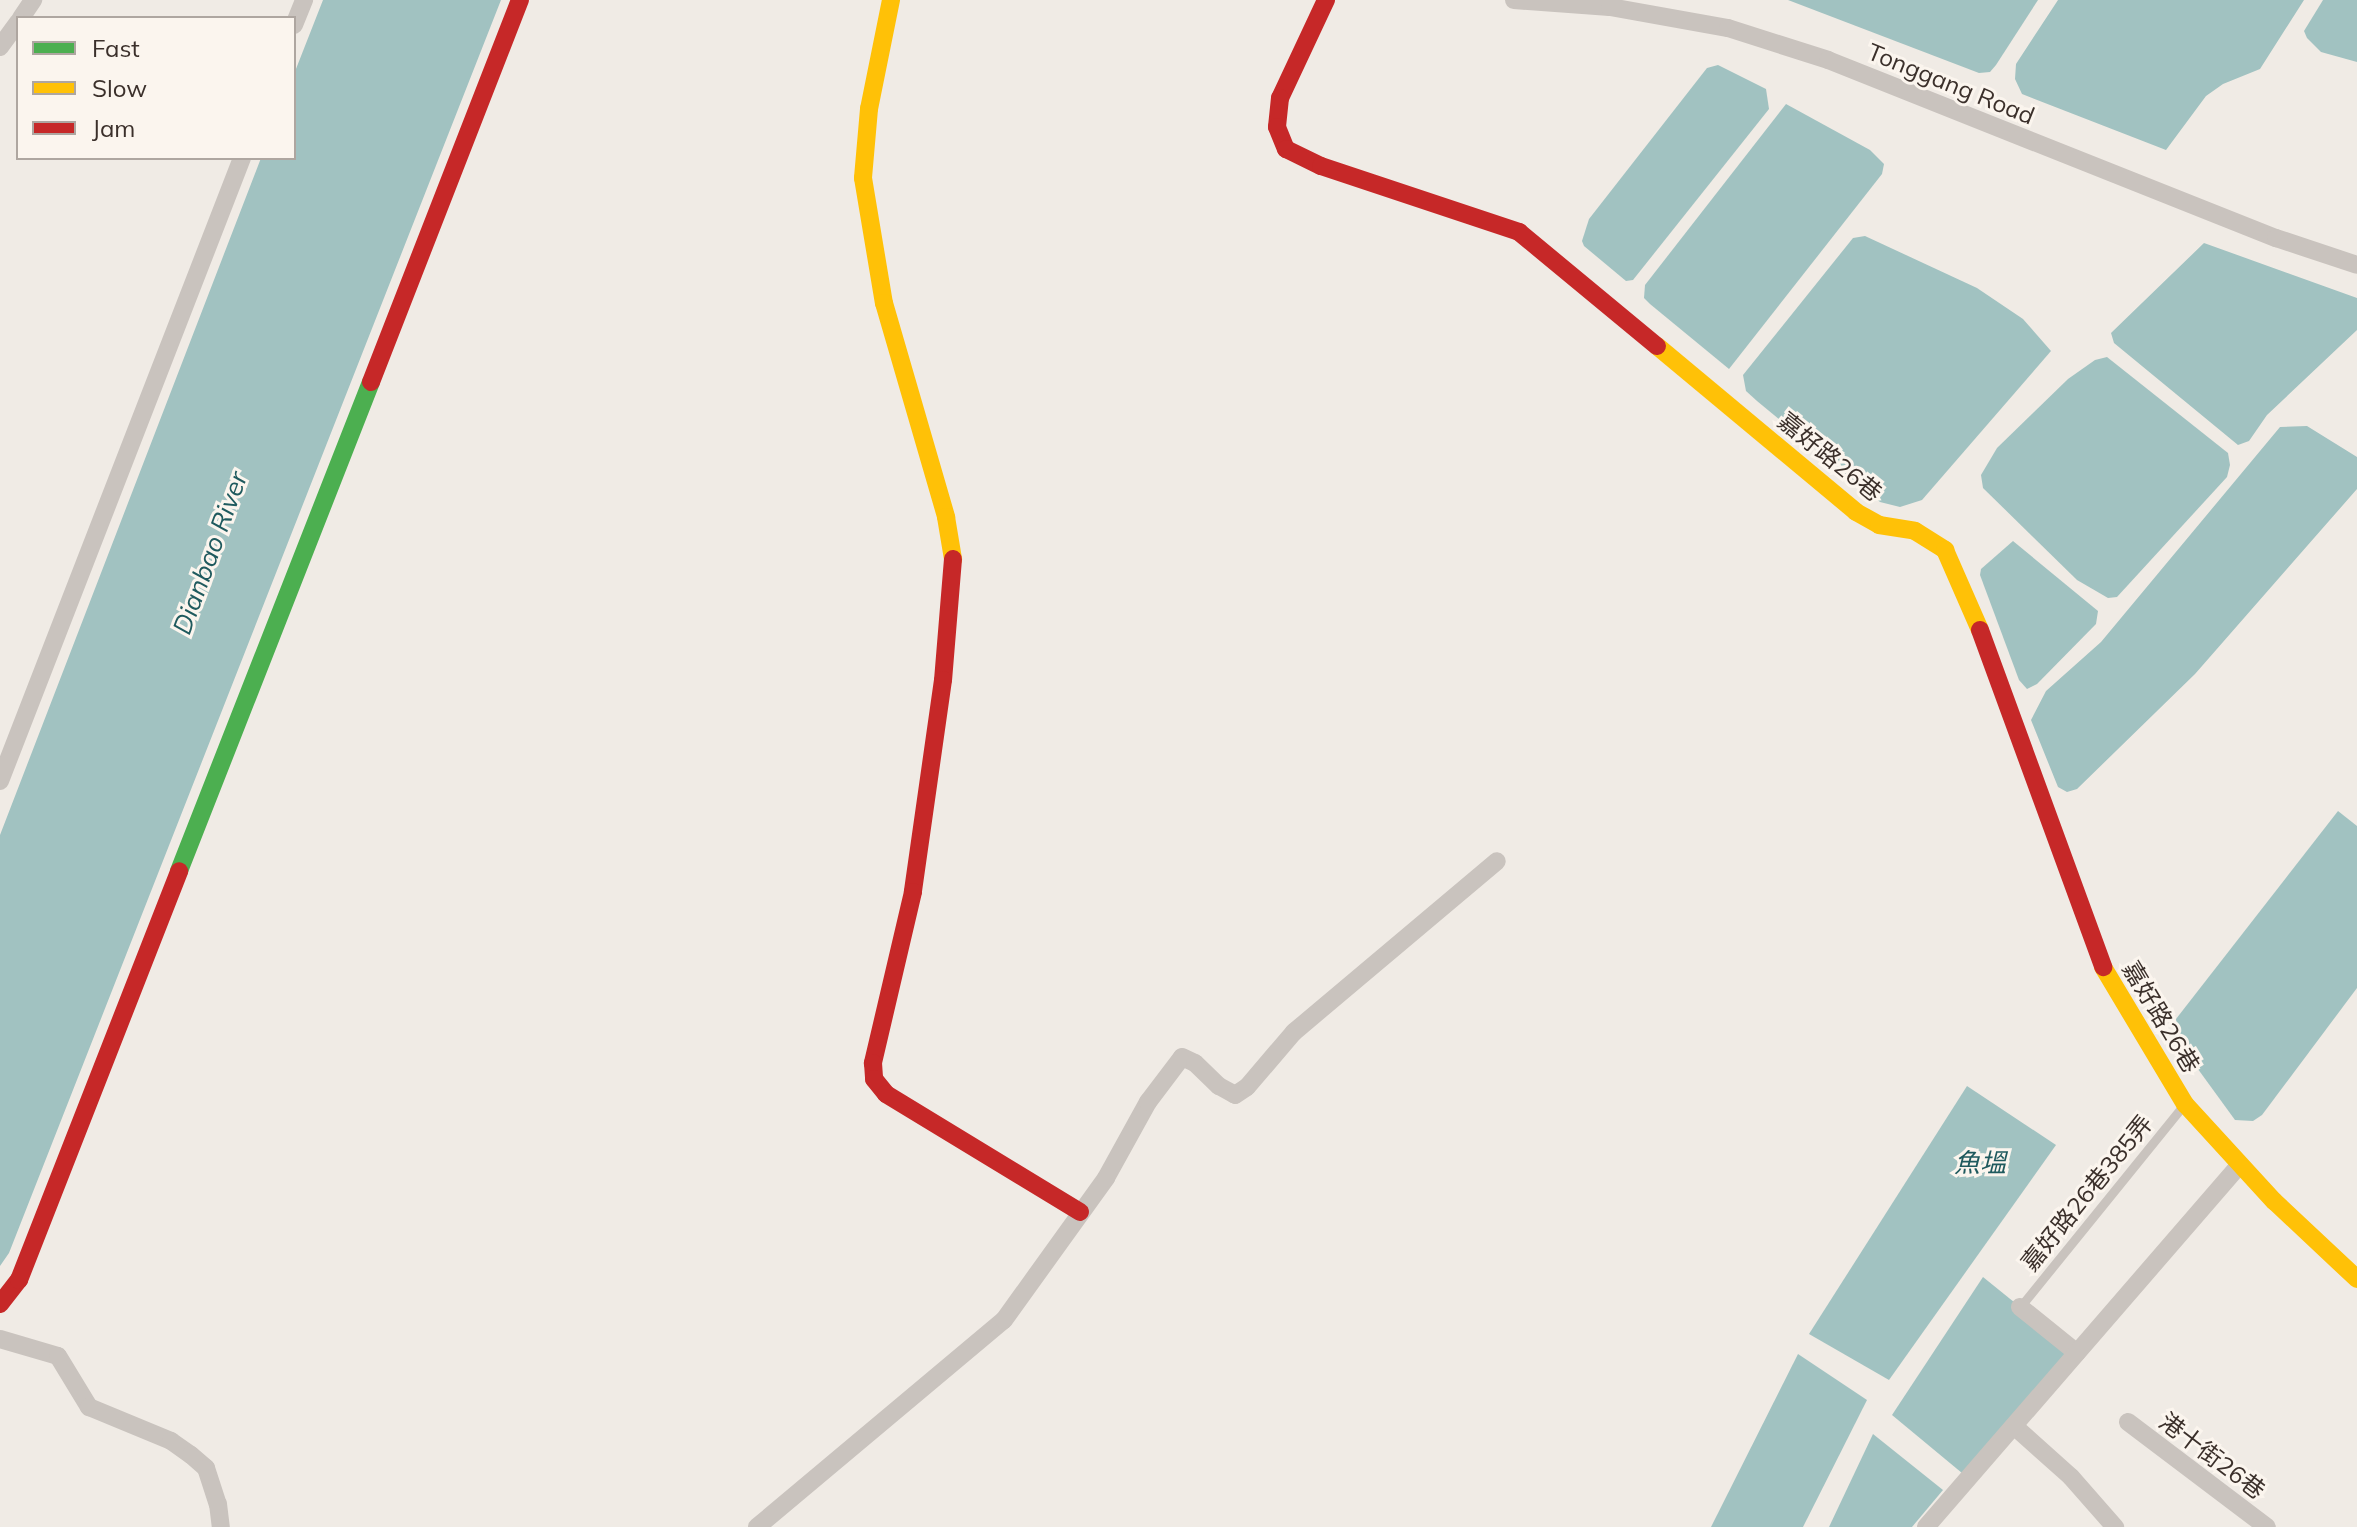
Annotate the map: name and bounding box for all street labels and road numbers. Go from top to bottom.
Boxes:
street label: Tonggang Road [1863,37,2039,131]
street label: 嘉好路26巷 [1772,407,1888,507]
street label: 嘉好路26巷 [2117,956,2205,1078]
street label: 嘉好路26巷385弄 [2015,1109,2159,1277]
street label: 港十街26巷 [2153,1407,2271,1505]

